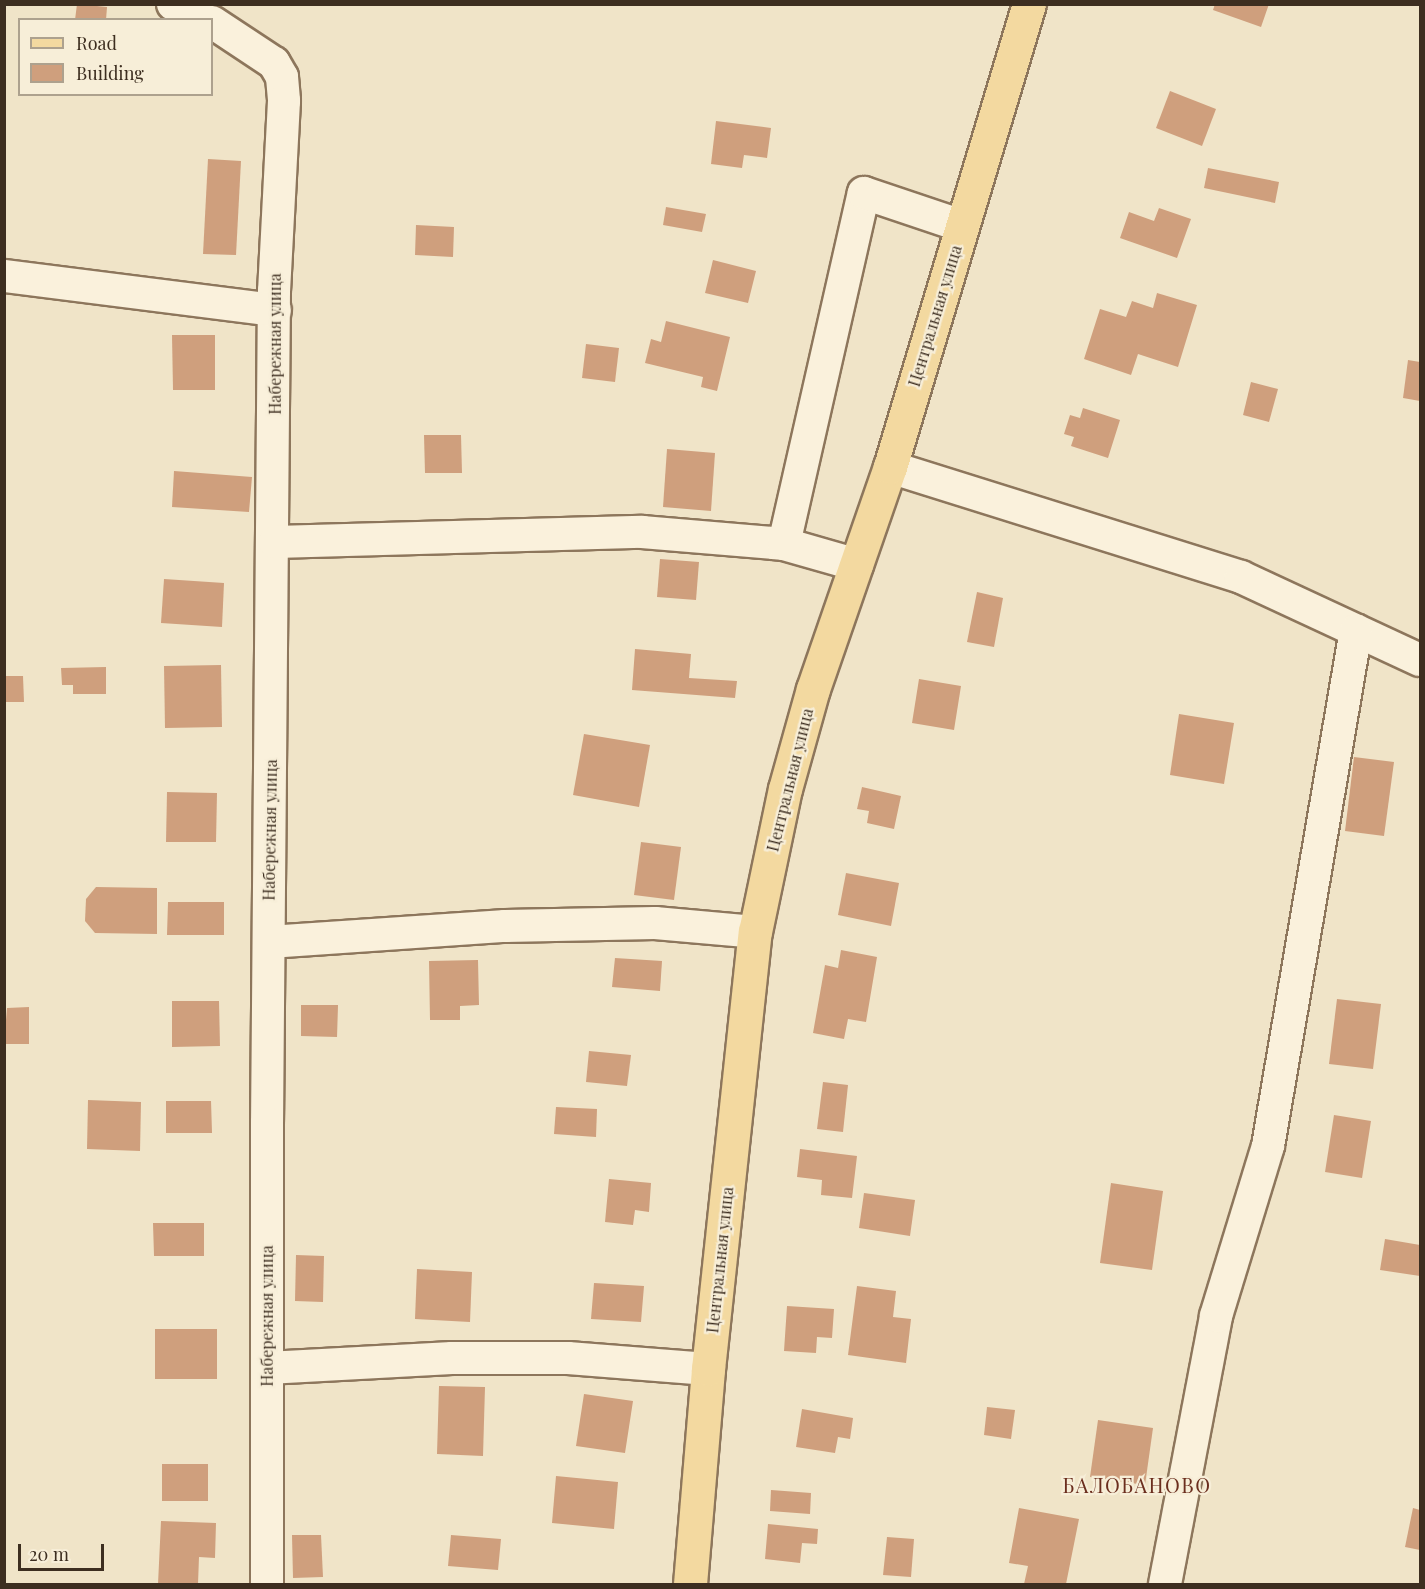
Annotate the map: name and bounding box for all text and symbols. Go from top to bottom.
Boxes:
legend [18,18,213,96]
text: Road [76,31,117,55]
text: Building [76,61,144,85]
street label: Центральная улица [904,243,966,389]
street label: Набережная улица [265,273,285,415]
street label: Центральная улица [763,706,817,854]
street label: Набережная улица [259,759,281,901]
street label: Центральная улица [703,1186,737,1334]
street label: Набережная улица [257,1245,277,1387]
district label: БАЛОБАНОВО [1063,1472,1211,1496]
scale bar [21,1532,106,1570]
text: 20 m [29,1542,69,1566]

